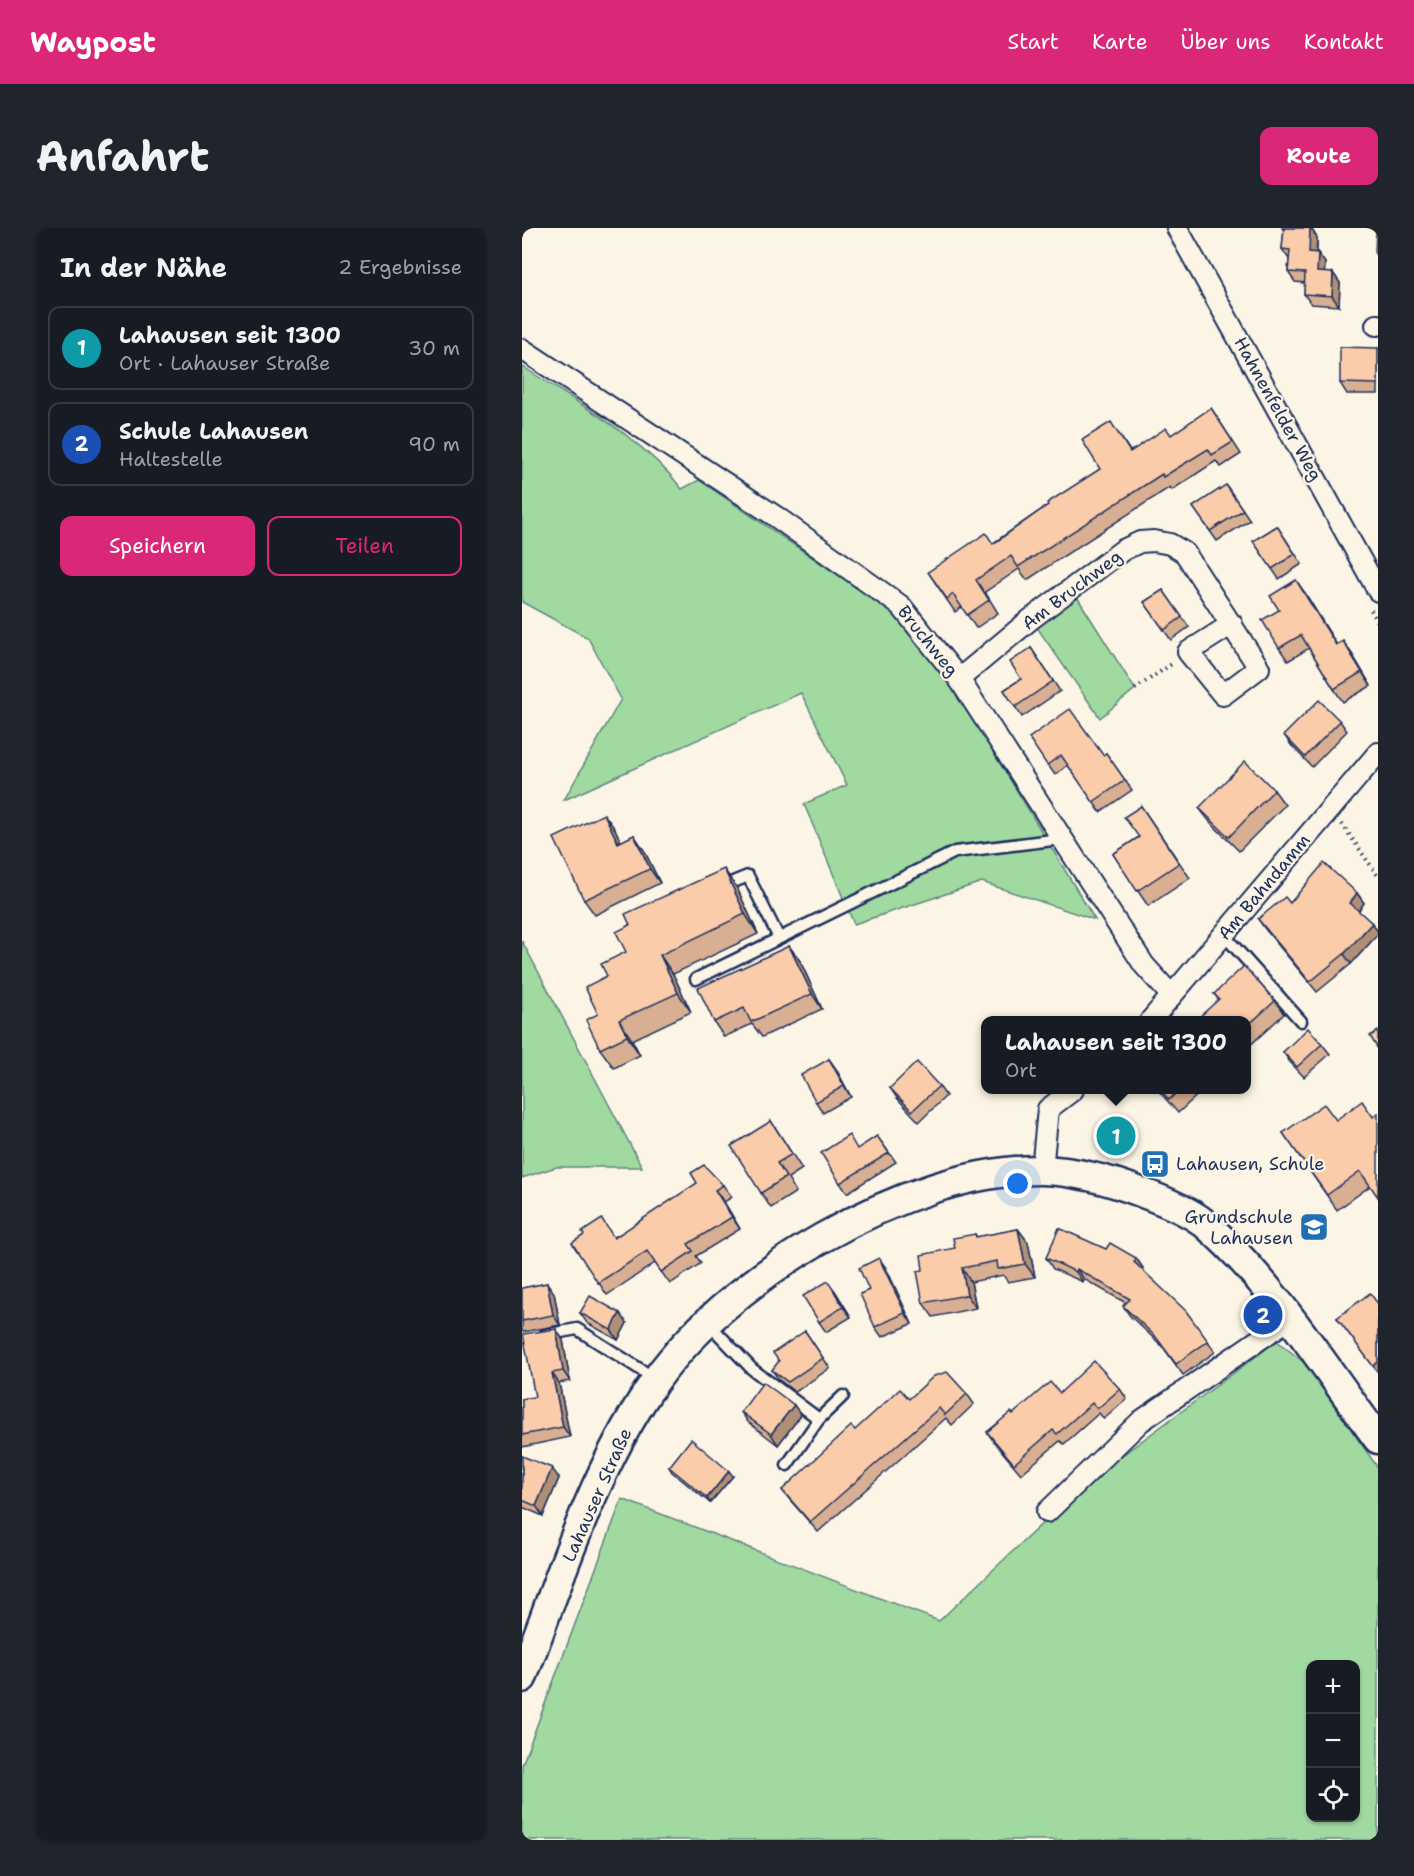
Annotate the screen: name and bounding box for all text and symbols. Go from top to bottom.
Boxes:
text: Waypost [30,23,156,61]
text: Start [1008,28,1059,56]
text: Karte [1092,28,1148,56]
text: Über uns [1181,28,1271,56]
text: Kontakt [1304,28,1384,56]
button: Route [1260,127,1378,185]
text: Anfahrt [36,128,209,184]
text: In der Nähe [60,250,227,285]
text: 2 Ergebnisse [338,254,462,280]
text: Lahausen seit 1300 [119,321,341,350]
street label: Hahnenfelder Weg [1228,333,1328,485]
text: 1 [77,335,86,361]
text: 30 m [408,335,460,361]
text: Ort · Lahauser Straße [119,350,330,376]
text: Schule Lahausen [119,417,308,446]
text: 2 [75,431,89,457]
text: 90 m [408,431,460,457]
text: Haltestelle [119,446,223,472]
button: Speichern [60,516,255,576]
button: Teilen [267,516,462,576]
street label: Am Bruchweg [1017,544,1127,636]
street label: Bruchweg [892,600,964,682]
street label: Am Bahndamm [1212,829,1316,945]
popup [981,1016,1251,1094]
text: Lahausen seit 1300 [1005,1028,1227,1057]
text: Ort [1005,1057,1037,1083]
pin: 1 [1096,1114,1136,1158]
bus stop icon: Lahausen, Schule [1139,1148,1171,1180]
place label: Lahausen, Schule [1176,1152,1324,1176]
your location [1003,1169,1032,1198]
place label: Grundschule Lahausen [1184,1205,1293,1250]
school or university icon: Grundschule Lahausen [1298,1211,1330,1243]
pin: 2 [1244,1292,1282,1338]
street label: Lahauser Straße [557,1424,637,1566]
map controls [1306,1660,1360,1822]
button: + [1306,1660,1360,1714]
button: − [1306,1714,1360,1768]
button: locate [1306,1768,1360,1822]

